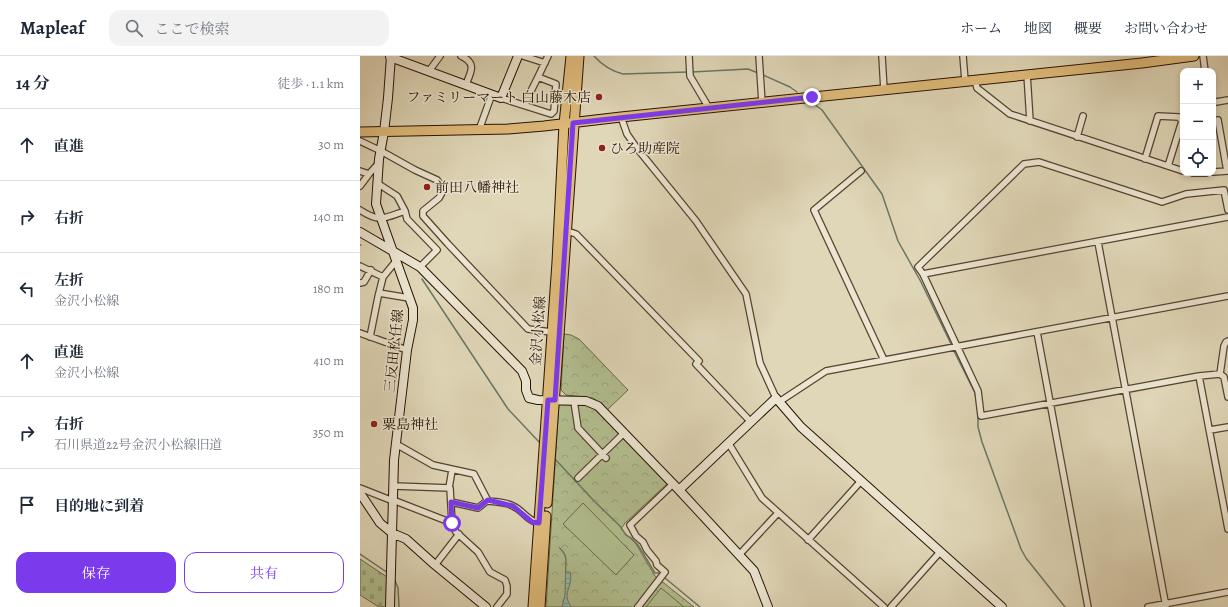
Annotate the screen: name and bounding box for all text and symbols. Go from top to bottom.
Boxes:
search box [109,10,389,46]
text: Mapleaf [20,15,85,41]
icon: search [123,17,145,39]
text: ここで検索 [155,19,230,39]
text: ホーム [960,19,1002,38]
text: 地図 [1024,19,1052,38]
text: 概要 [1074,19,1102,38]
text: お問い合わせ [1124,19,1208,38]
map controls [1180,68,1216,176]
button: + [1180,68,1216,104]
text: 14 分 [16,72,50,95]
text: 徒歩 · 1.1 km [278,75,344,92]
place label: ファミリーマート 白山藤木店 [407,88,591,107]
route end [803,88,821,106]
marker: ファミリーマート 白山藤木店 [594,92,604,102]
button: − [1180,104,1216,140]
icon: ahead [16,134,38,156]
text: 直進 [54,136,84,156]
text: 30 m [318,136,344,153]
place label: ひろ助産院 [610,139,680,158]
button: locate [1180,140,1216,176]
marker: ひろ助産院 [597,143,607,153]
place label: 前田八幡神社 [435,178,519,197]
marker: 前田八幡神社 [422,182,432,192]
icon: right [16,206,38,228]
text: 右折 [54,208,84,228]
text: 140 m [313,208,344,225]
text: 左折 [54,270,84,290]
icon: left [16,278,38,300]
text: 180 m [313,280,344,297]
text: 金沢小松線 [54,292,119,309]
street label: 金沢小松線 [526,295,550,367]
street label: 三反田松任線 [380,308,408,394]
text: 直進 [54,342,84,362]
icon: ahead [16,350,38,372]
text: 410 m [313,352,344,369]
text: 金沢小松線 [54,364,119,381]
text: 右折 [54,414,84,434]
place label: 粟島神社 [382,415,438,434]
marker: 粟島神社 [369,419,379,429]
icon: right [16,422,38,444]
text: 350 m [313,424,344,441]
text: 石川県道22号金沢小松線旧道 [54,436,222,453]
icon: arrive [16,494,38,516]
text: 目的地に到着 [54,496,144,516]
route start [443,514,461,532]
button: 保存 [16,552,176,593]
button: 共有 [184,552,344,593]

